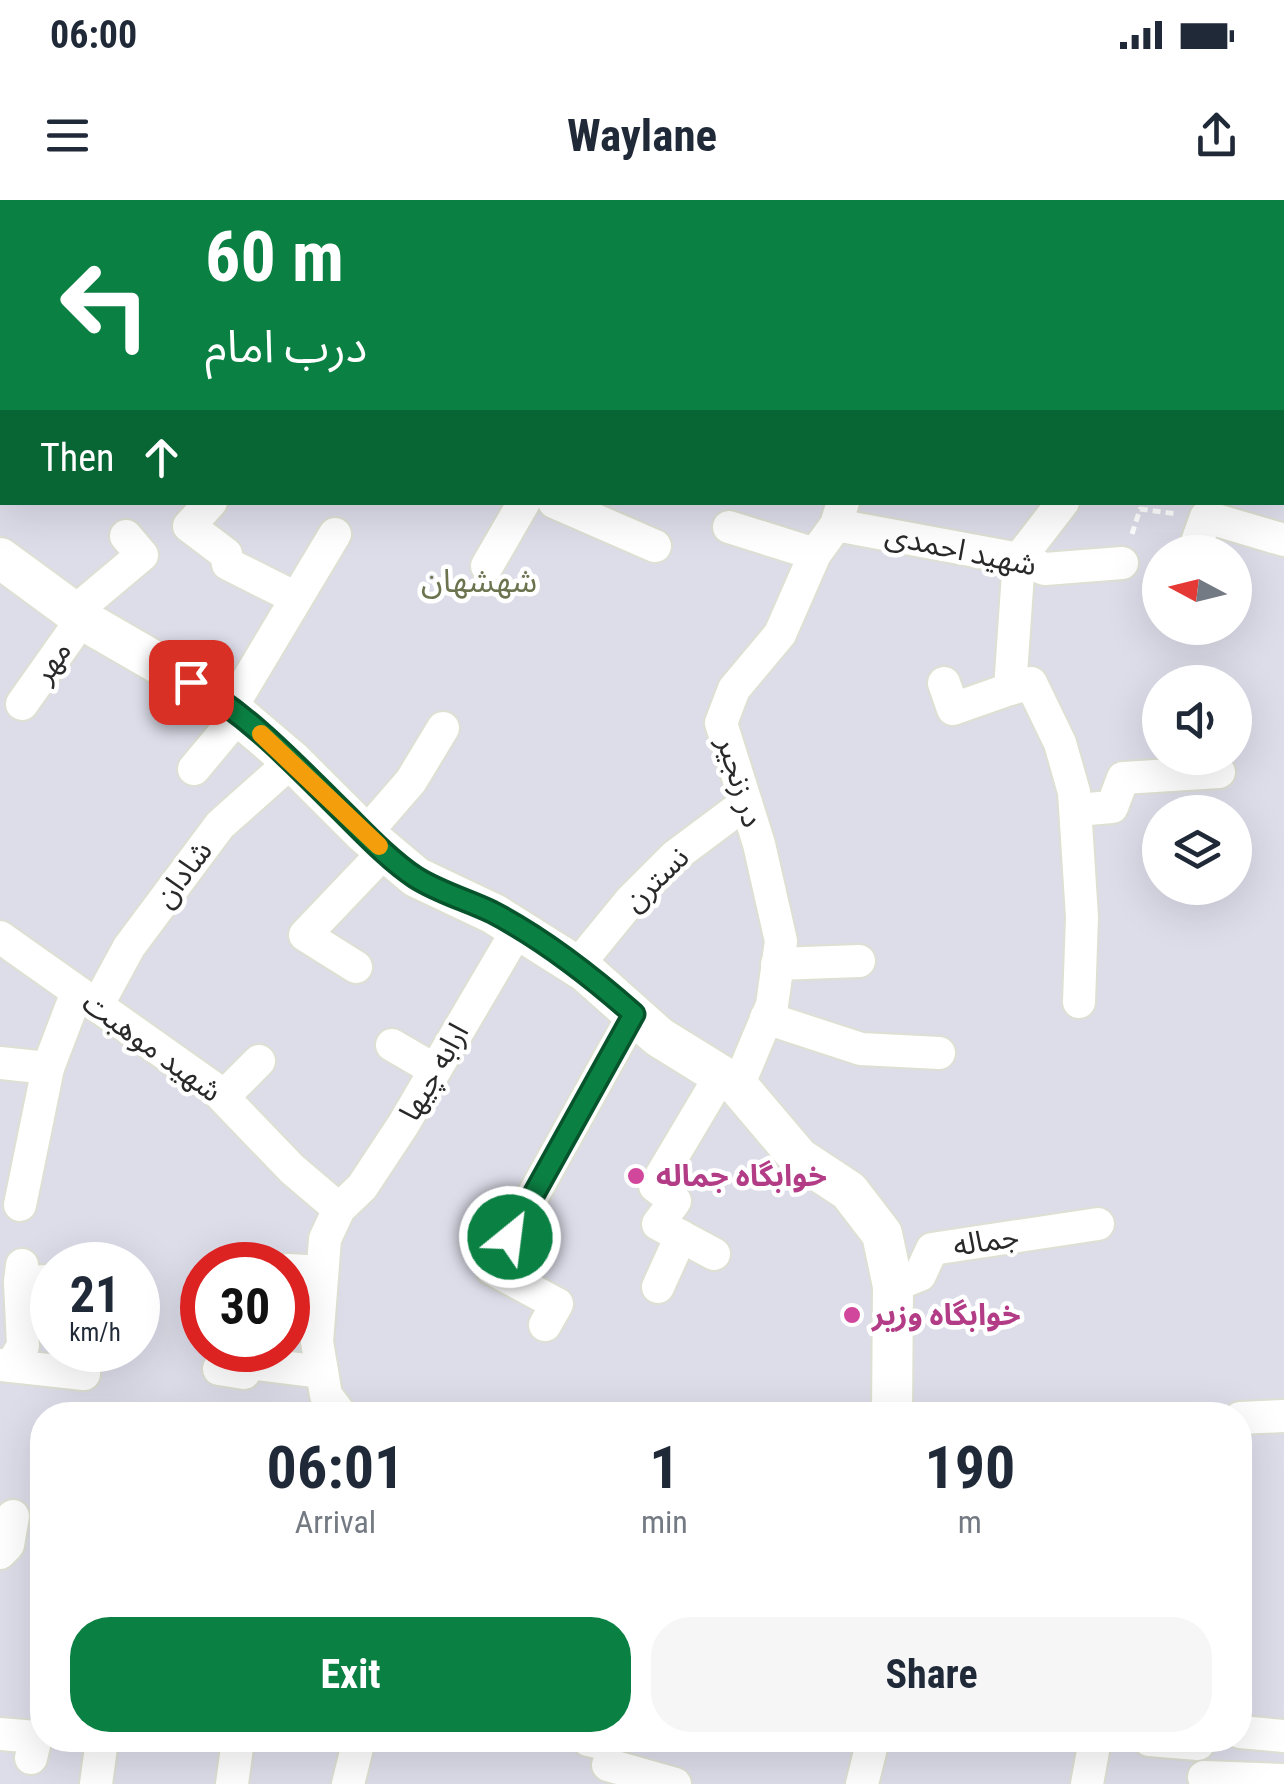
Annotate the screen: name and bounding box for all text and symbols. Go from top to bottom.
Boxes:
text: 06:00 [50,13,137,57]
icon: menu [40,108,95,163]
icon: share [1189,108,1244,163]
text: Waylane [567,109,717,162]
text: 60 m [205,216,344,298]
icon: left [40,240,170,370]
text: درب امام [205,320,367,373]
icon: ahead [134,430,189,485]
text: Then [40,436,114,480]
street label: شهید احمدی [882,516,1040,583]
north arrow [1142,535,1252,645]
map controls [1142,535,1252,905]
district label: شهشهان [421,562,537,600]
street label: مهر [24,634,78,690]
pin [149,640,234,725]
icon: arrive [164,655,219,710]
button: sound [1142,665,1252,775]
street label: در زنجیر [710,732,771,831]
button: layers [1142,795,1252,905]
street label: شادان [146,834,219,914]
street label: نسترن [616,839,696,918]
street label: شهید موهبت [76,985,229,1109]
street label: ارابه چیها [392,1017,477,1128]
place label: خوابگاه جماله [656,1158,827,1193]
marker: خوابگاه جماله [625,1165,647,1187]
position arrow [458,1185,562,1289]
street label: جماله [951,1218,1021,1263]
speed limit sign: 30 [180,1242,310,1372]
text: 21 [70,1266,120,1324]
place label: خوابگاه وزیر [870,1297,1021,1332]
marker: خوابگاه وزیر [841,1304,863,1326]
text: km/h [69,1318,121,1347]
text: 06:01 [267,1432,404,1503]
text: 1 [649,1432,680,1503]
text: 190 [924,1432,1015,1503]
text: Arrival [295,1503,376,1541]
text: min [641,1503,688,1541]
text: m [958,1503,982,1541]
button: Exit [70,1617,631,1732]
button: Share [651,1617,1212,1732]

